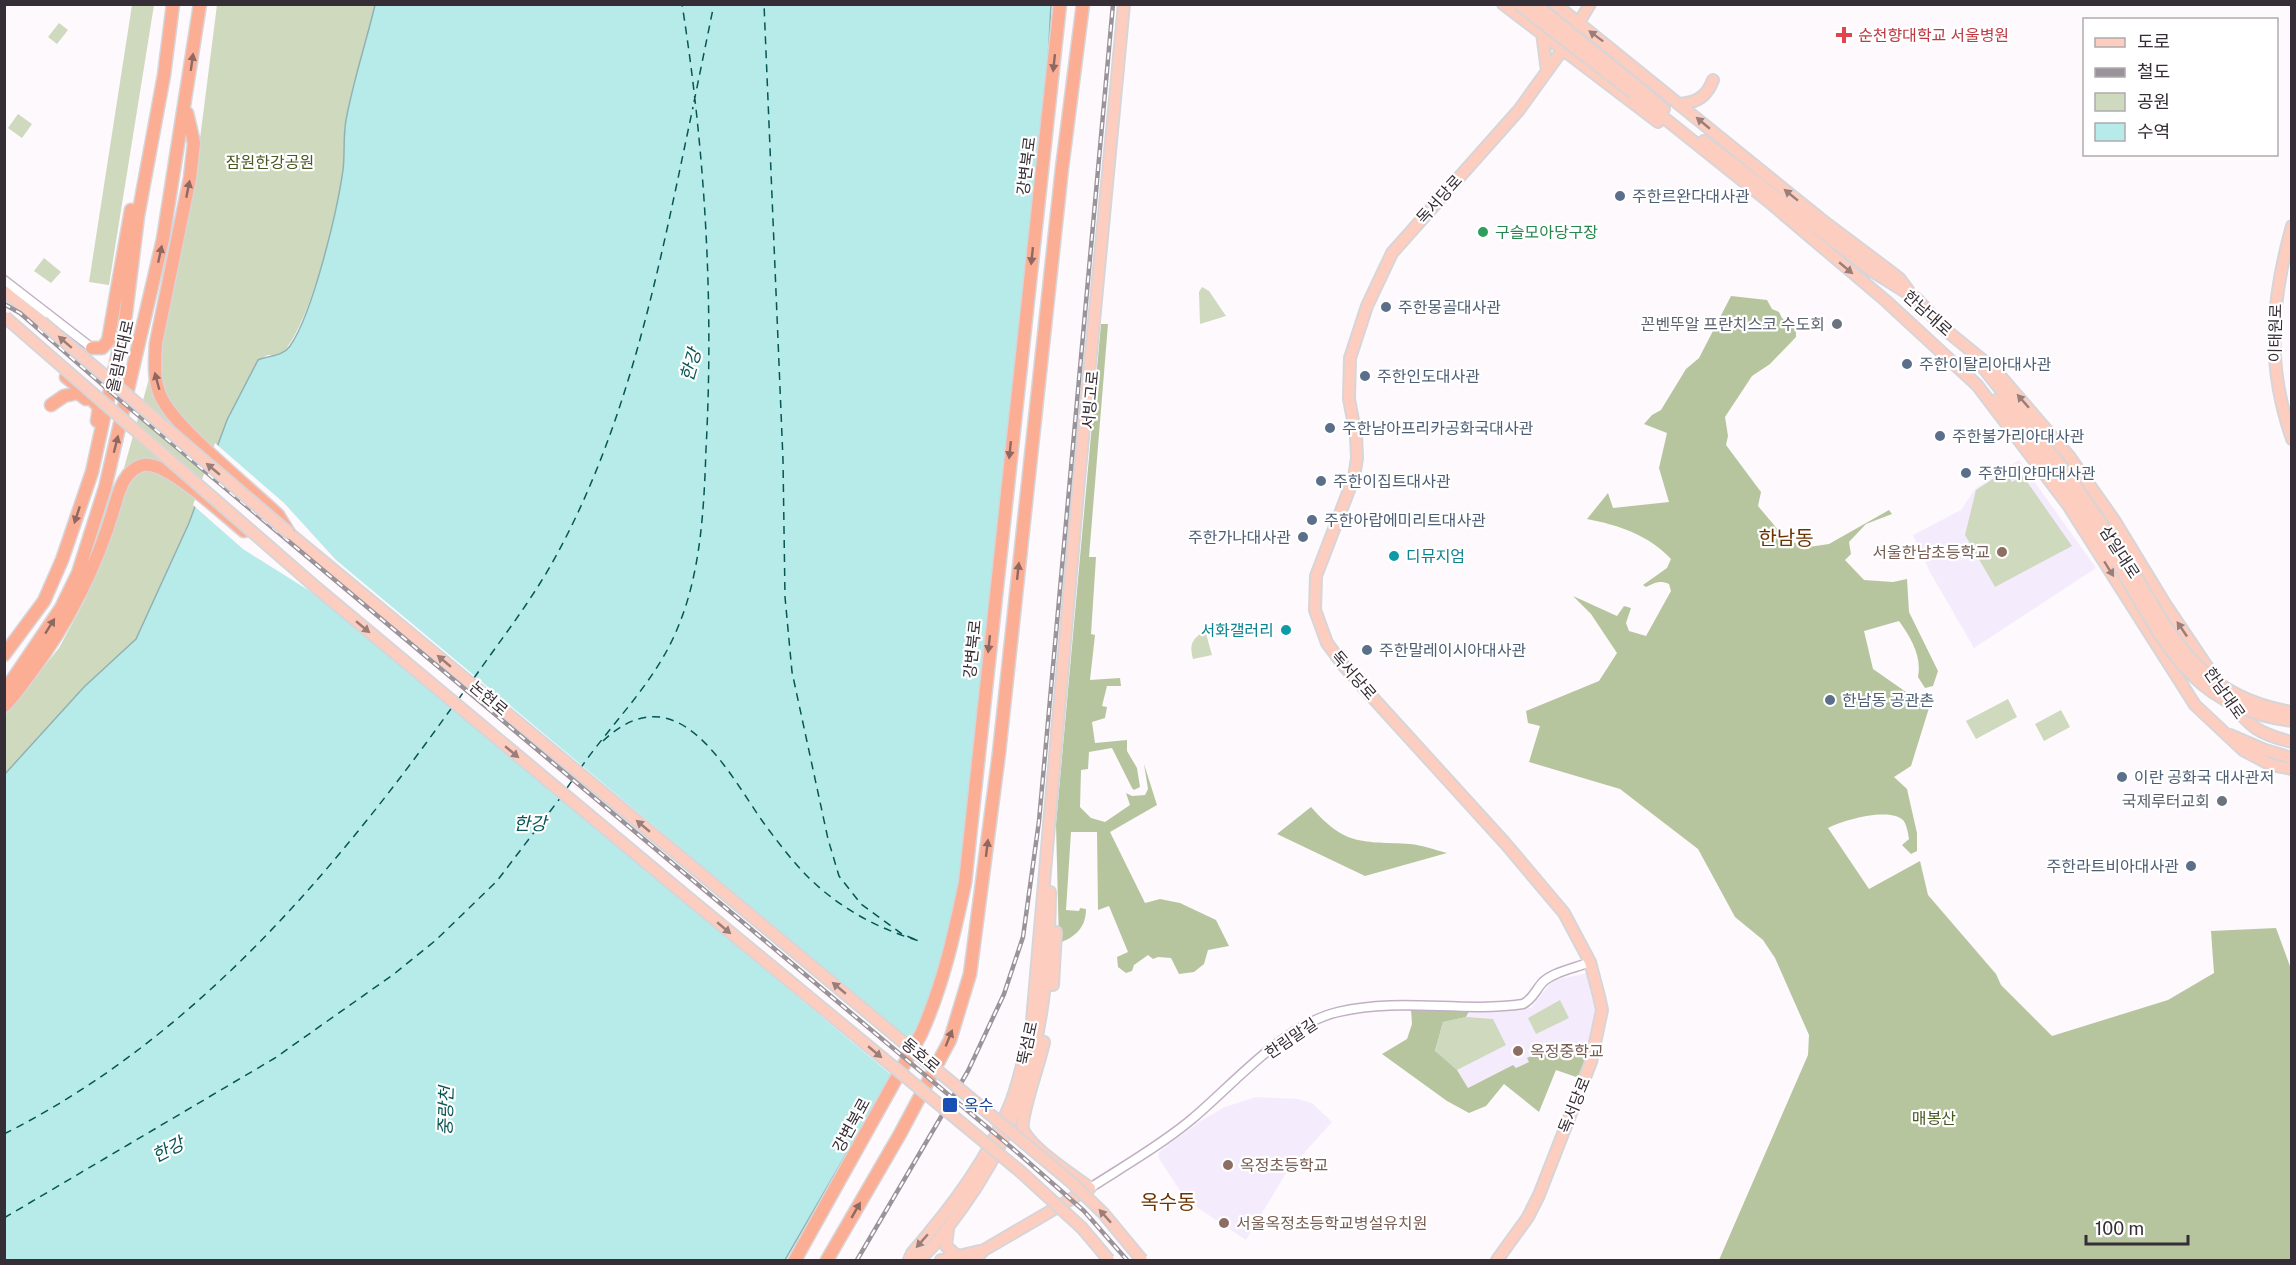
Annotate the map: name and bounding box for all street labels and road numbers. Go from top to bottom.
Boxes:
street label: 강변북로 [1013,135,1040,196]
street label: 독서당로 [1413,171,1466,228]
street label: 한남대로 [1899,287,1956,340]
street label: 이태원로 [2265,303,2286,363]
street label: 올림픽대로 [103,318,138,394]
street label: 서빙고로 [1078,370,1103,430]
street label: 삼일대로 [2096,522,2144,582]
street label: 강변북로 [960,619,985,679]
street label: 독서당로 [1327,647,1380,704]
street label: 한남대로 [2200,664,2249,723]
street label: 논현로 [466,677,512,720]
street label: 한림말길 [1262,1014,1321,1063]
street label: 뚝섬로 [1014,1019,1041,1067]
street label: 동호로 [898,1034,944,1077]
street label: 독서당로 [1555,1074,1594,1136]
street label: 강변북로 [829,1095,874,1156]

